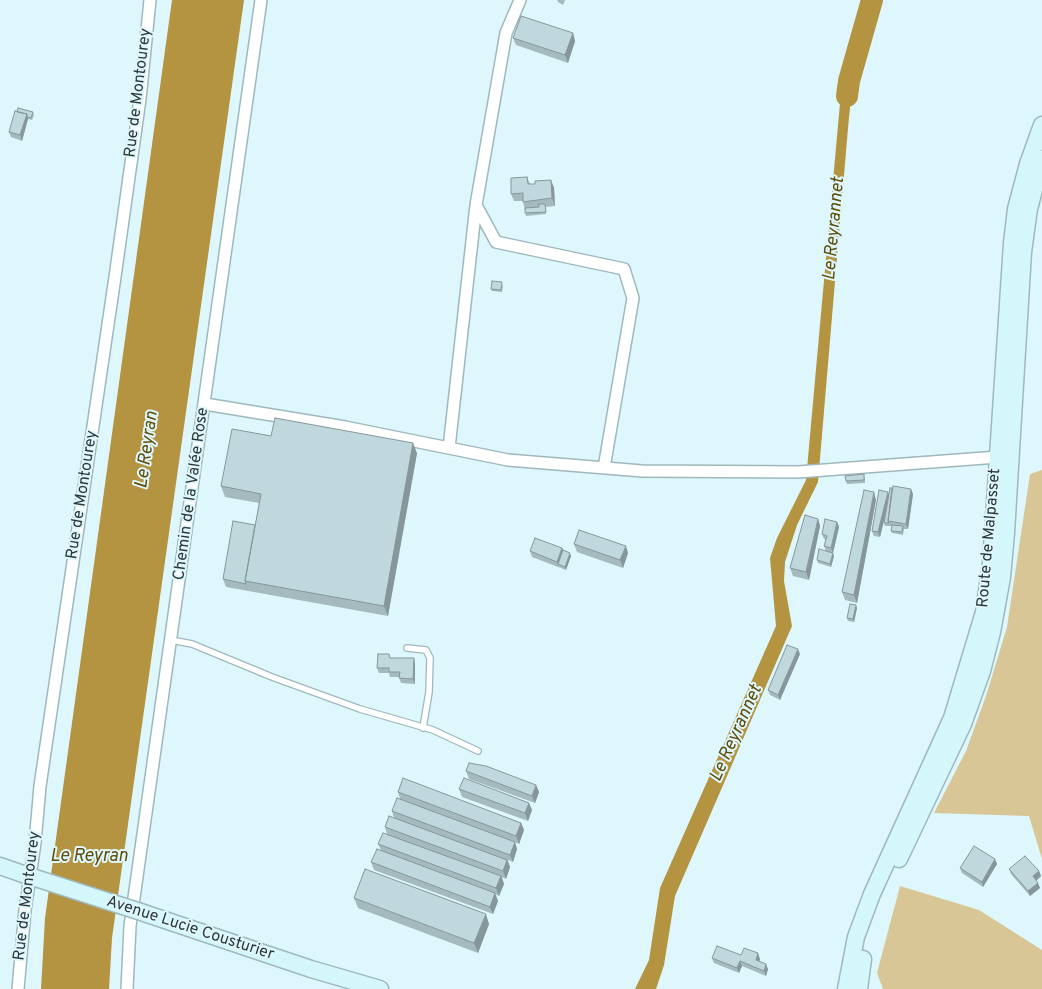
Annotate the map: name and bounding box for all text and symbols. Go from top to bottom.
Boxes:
street label: Rue de Montourey [122,27,156,159]
water label: Le Reyrannet [820,177,850,281]
street label: Chemin de la Valée Rose [170,406,214,582]
water label: Le Reyran [132,410,164,490]
street label: Rue de Montourey [63,429,103,561]
street label: Route de Malpasset [974,468,1006,608]
water label: Le Reyrannet [706,682,768,786]
street label: Rue de Montourey [11,830,45,962]
water label: Le Reyran [50,846,128,868]
street label: Avenue Lucie Cousturier [104,893,276,965]

